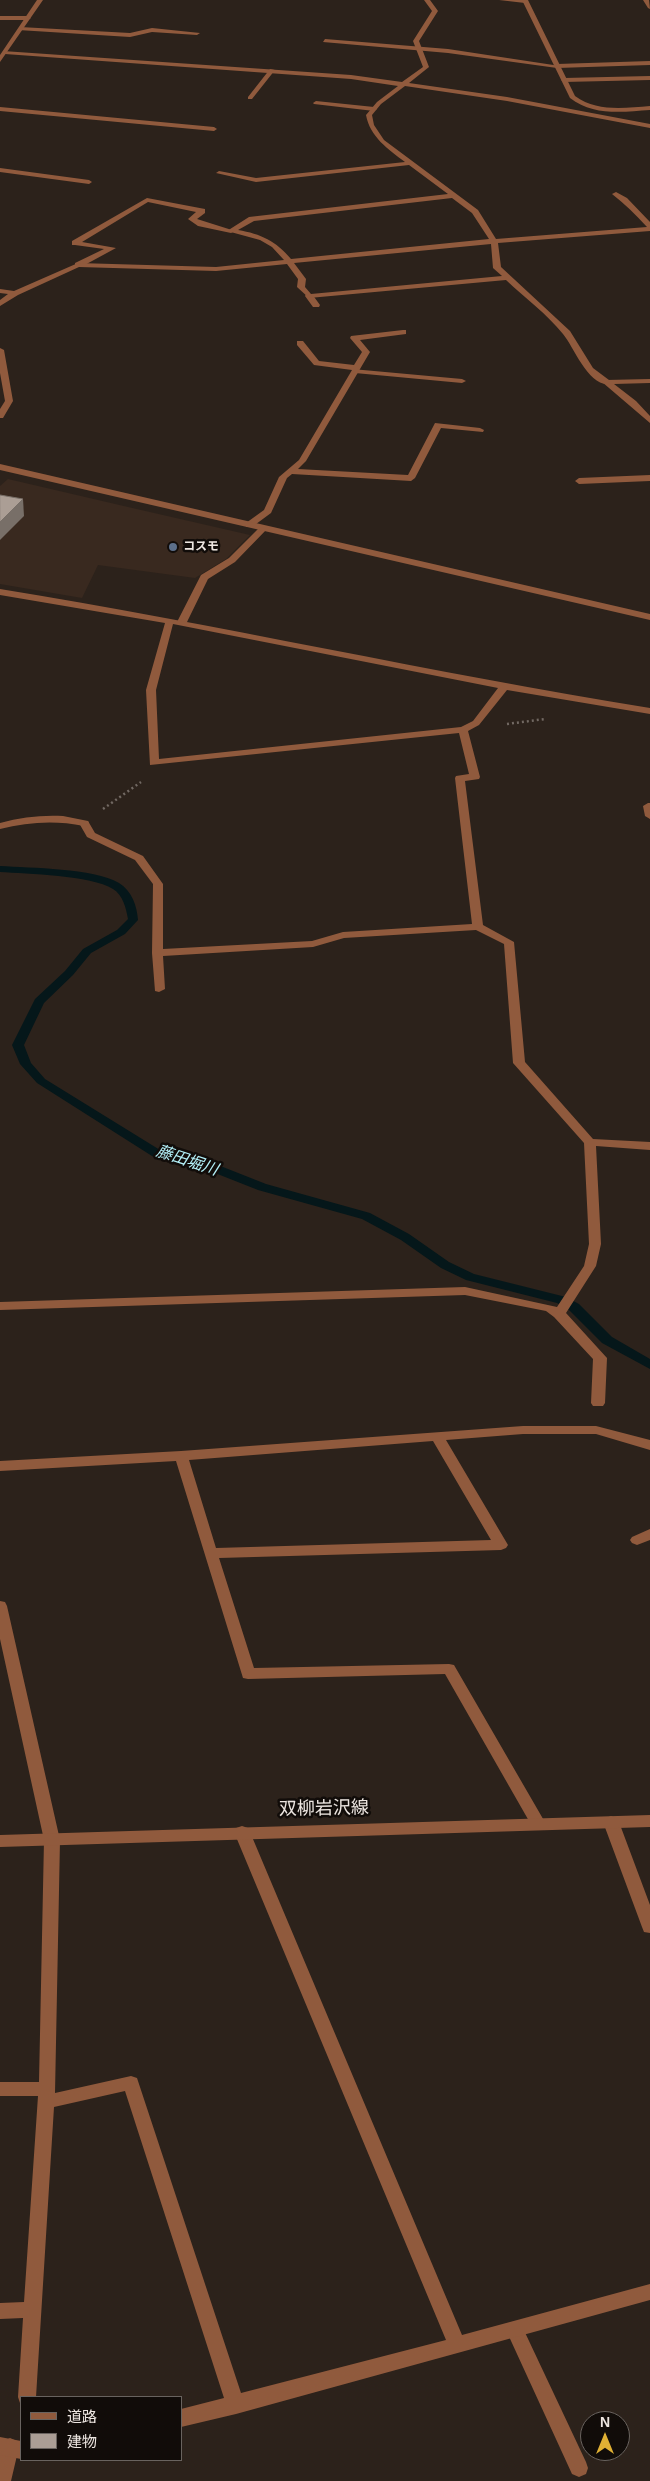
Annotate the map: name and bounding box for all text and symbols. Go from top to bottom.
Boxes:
place label: コスモ [183,540,219,554]
marker: コスモ [167,541,179,553]
water label: 藤田堀川 [154,1142,220,1180]
street label: 双柳岩沢線 [279,1797,369,1821]
legend [20,2396,182,2461]
text: 道路 [67,2408,97,2425]
north arrow [580,2411,630,2461]
text: N [600,2414,610,2430]
text: 建物 [67,2433,97,2450]

